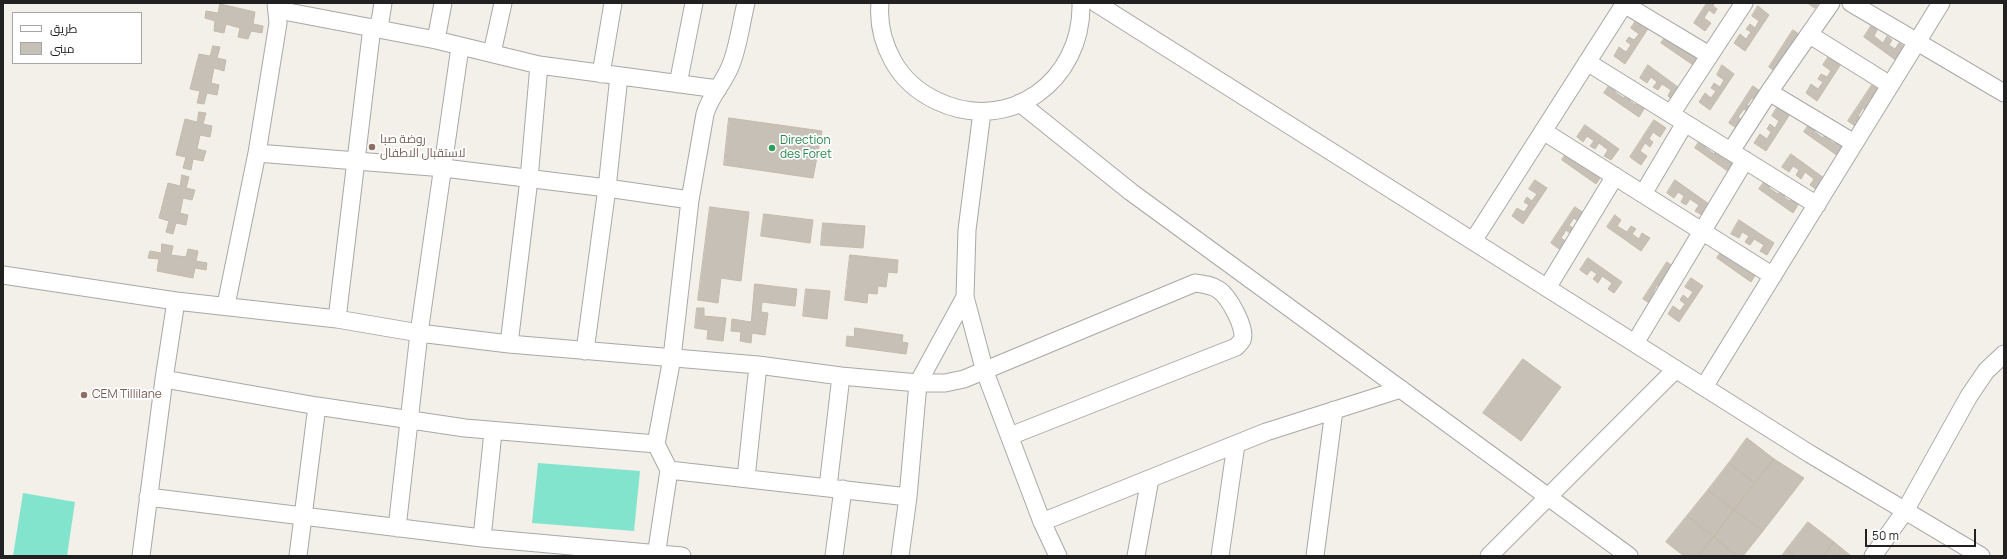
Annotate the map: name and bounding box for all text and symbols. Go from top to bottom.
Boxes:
legend [12,12,142,64]
text: طريق [50,20,77,37]
text: مبنى [50,40,75,57]
place label: روضة صبا لاستقبال الاطفال [380,133,465,161]
place label: Direction des Foret [780,134,832,162]
marker: روضة صبا لاستقبال الاطفال [367,142,377,152]
marker: Direction des Foret [767,143,777,153]
place label: CEM Tillilane [92,388,162,402]
marker: CEM Tillilane [79,390,89,400]
scale bar [1867,521,1978,547]
text: 50 m [1872,527,1899,544]

